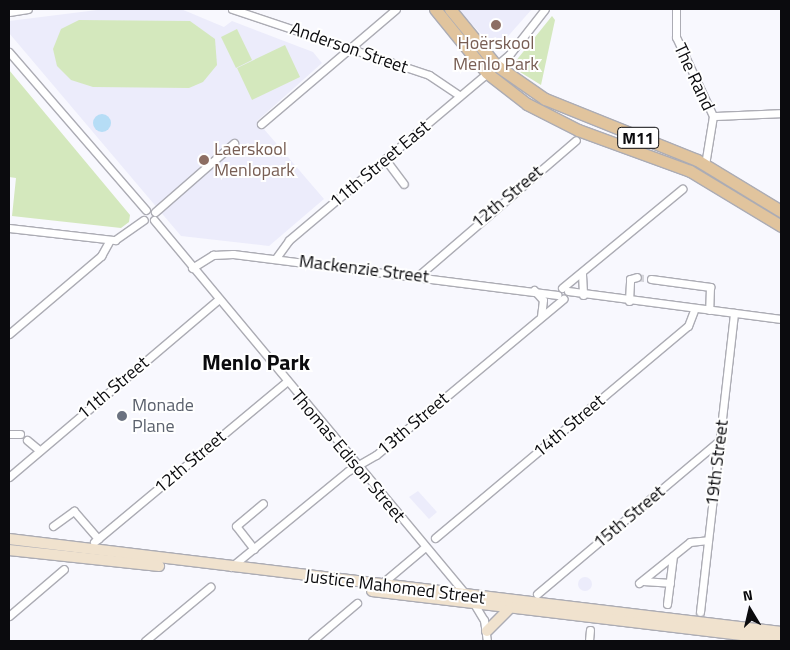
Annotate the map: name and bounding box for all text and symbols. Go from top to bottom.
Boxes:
street label: Anderson Street [287,18,411,78]
marker: Hoërskool Menlo Park [490,19,502,31]
place label: Hoërskool Menlo Park [453,33,539,76]
street label: The Rand [669,40,719,114]
street label: 11th Street East [326,116,434,212]
road number: M11 [617,125,659,152]
place label: Laerskool Menlopark [214,139,295,182]
marker: Laerskool Menlopark [198,154,210,166]
street label: 12th Street [467,161,547,233]
street label: Mackenzie Street [298,250,430,288]
district label: Menlo Park [202,350,310,376]
street label: 11th Street [73,352,153,424]
street label: Thomas Edison Street [286,385,410,527]
street label: 13th Street [373,388,453,460]
street label: 14th Street [529,390,609,462]
place label: Monade Plane [132,395,194,438]
marker: Monade Plane [116,410,128,422]
street label: 19th Street [701,419,733,507]
street label: 12th Street [150,426,230,498]
street label: 15th Street [589,481,669,553]
street label: Justice Mahomed Street [304,565,486,609]
text: N [741,584,754,606]
north arrow [725,585,775,635]

